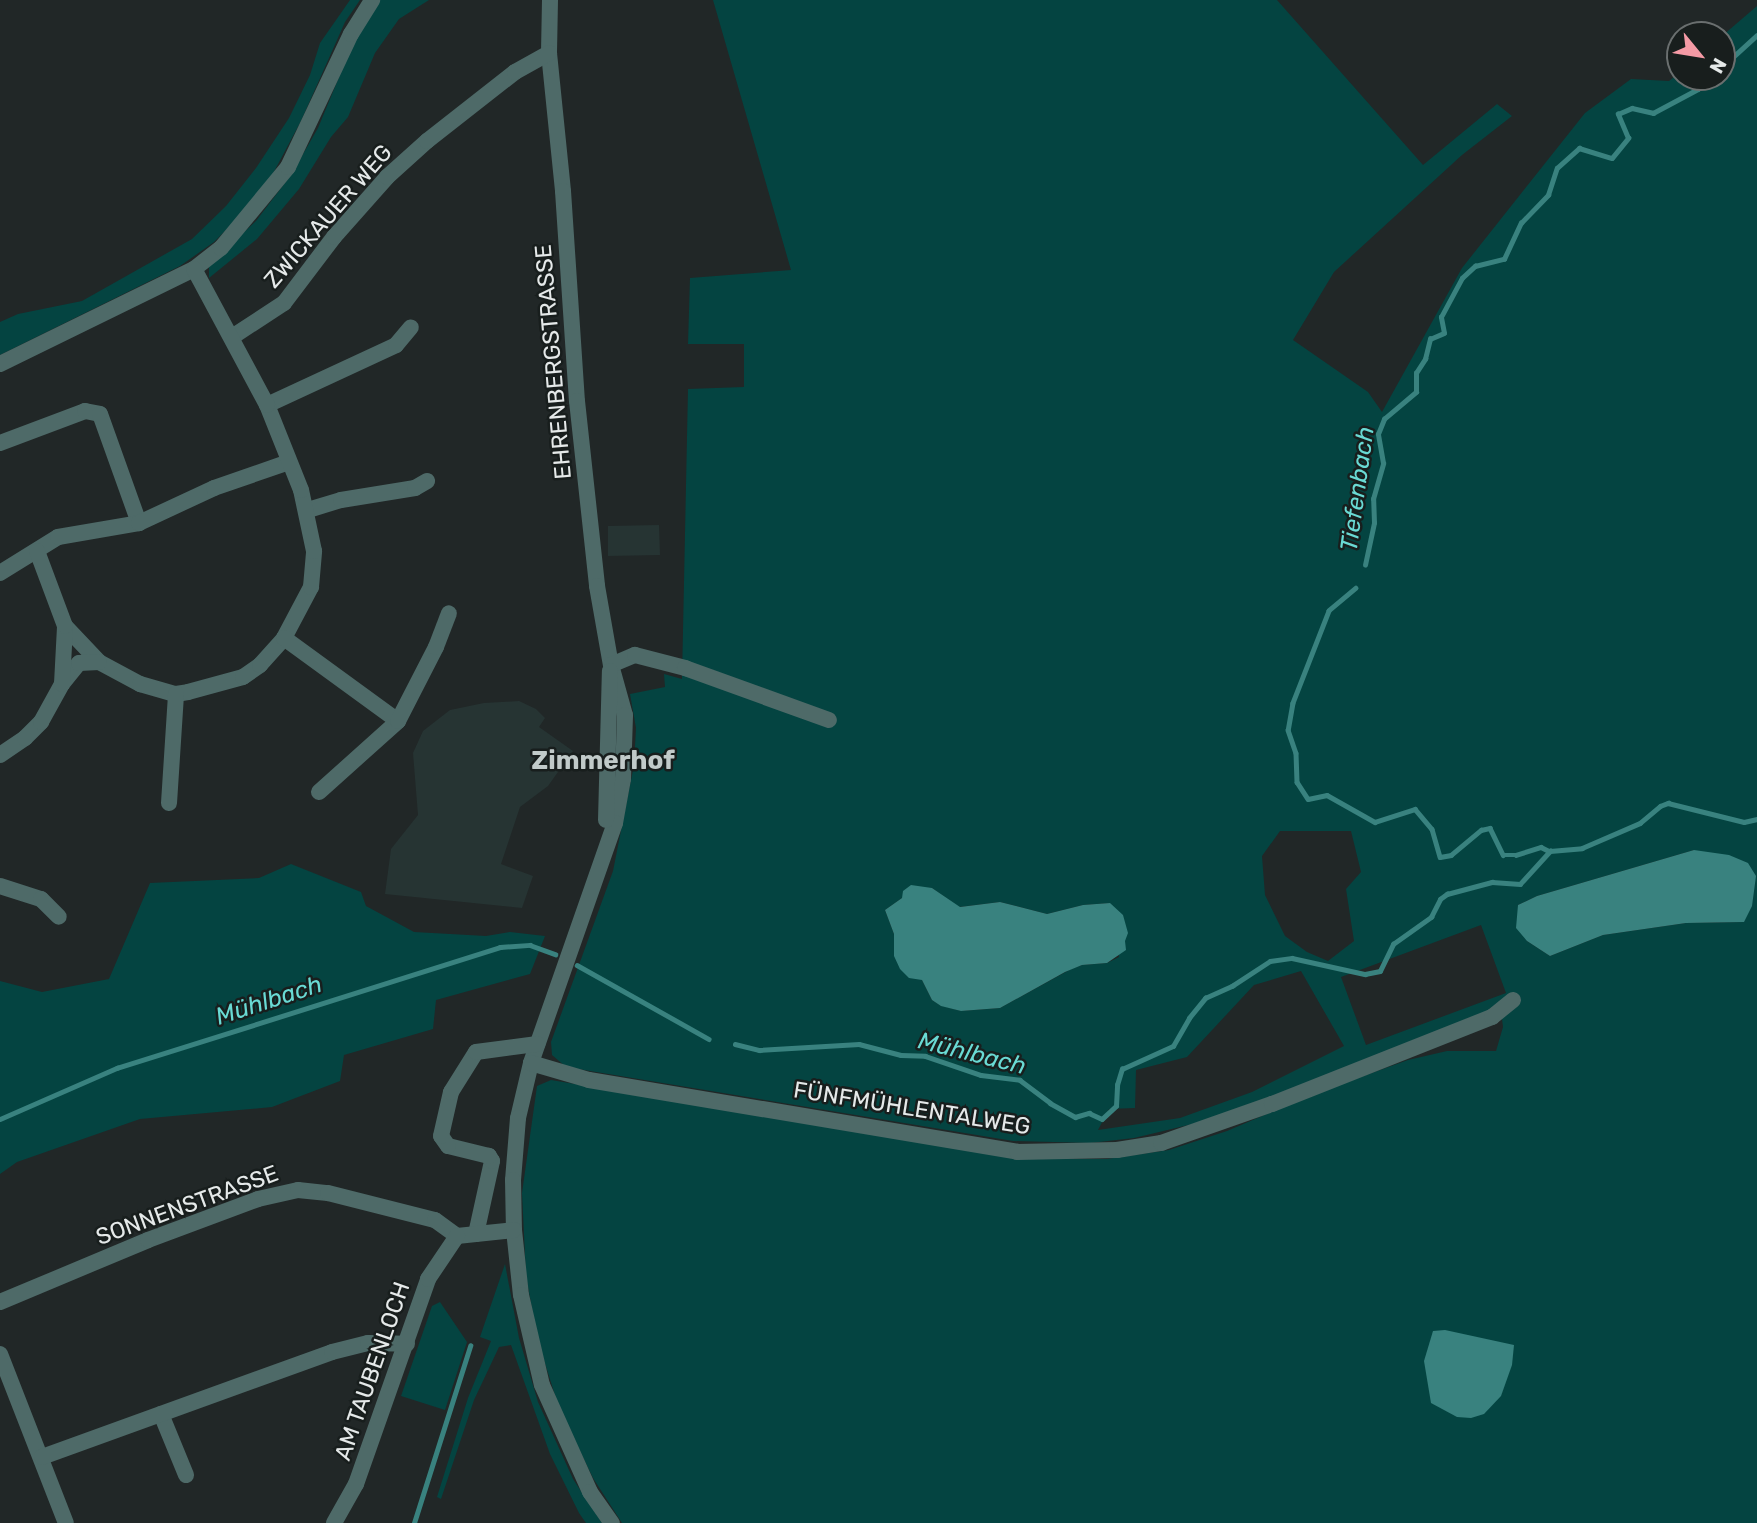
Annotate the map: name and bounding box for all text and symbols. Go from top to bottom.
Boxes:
north arrow [1666,21,1736,91]
text: N [1705,54,1731,77]
street label: ZWICKAUER WEG [258,139,398,293]
street label: EHRENBERGSTRASSE [529,243,577,481]
water label: Tiefenbach [1335,425,1381,553]
district label: Zimmerhof [531,745,675,777]
water label: Mühlbach [212,970,326,1032]
water label: Mühlbach [915,1027,1029,1081]
street label: FÜNFMÜHLENTALWEG [792,1076,1032,1140]
street label: SONNENSTRASSE [92,1159,282,1251]
street label: AM TAUBENLOCH [328,1278,416,1464]

